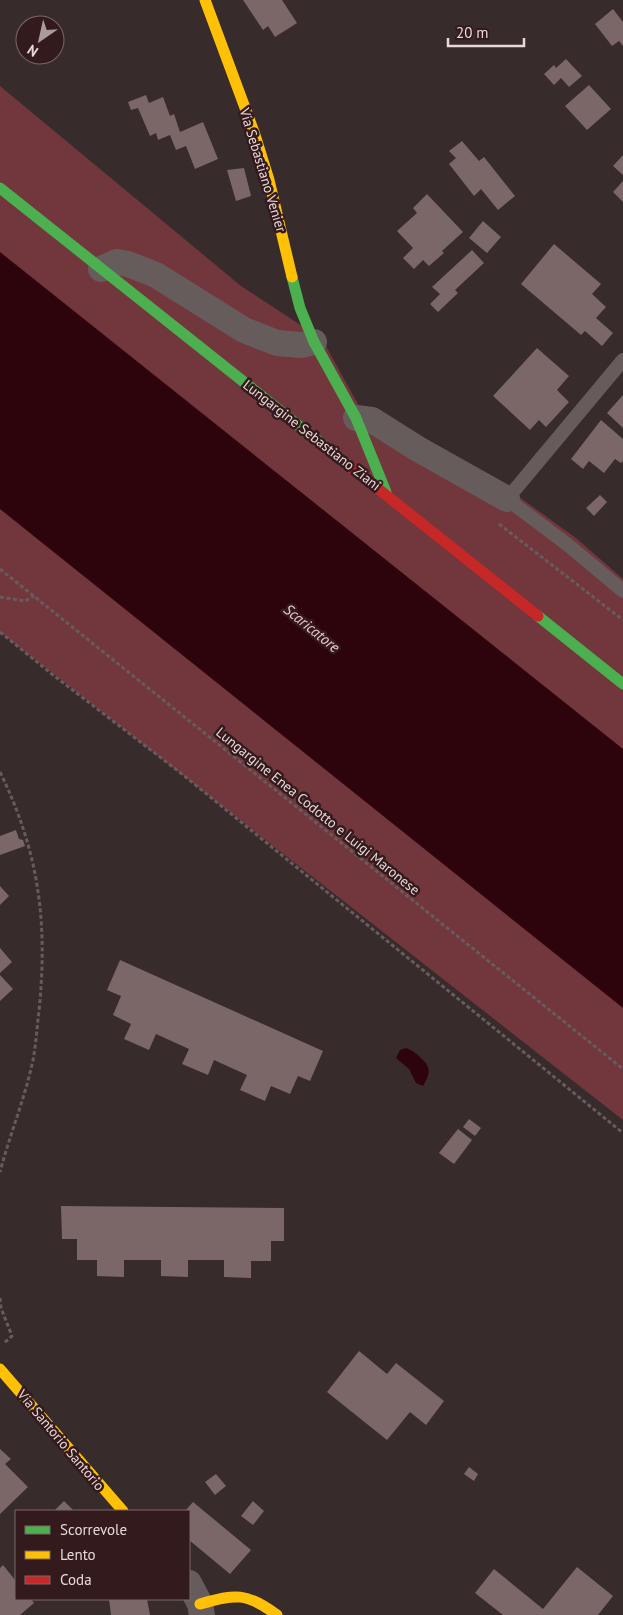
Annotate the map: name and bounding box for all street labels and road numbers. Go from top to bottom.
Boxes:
street label: Via Sebastiano Venier [235,105,291,234]
street label: Lungargine Sebastiano Ziani [240,376,384,494]
street label: Lungargine Enea Codotto e Luigi Maronese [213,723,423,899]
street label: Via Santorio Santorio [13,1385,109,1494]

